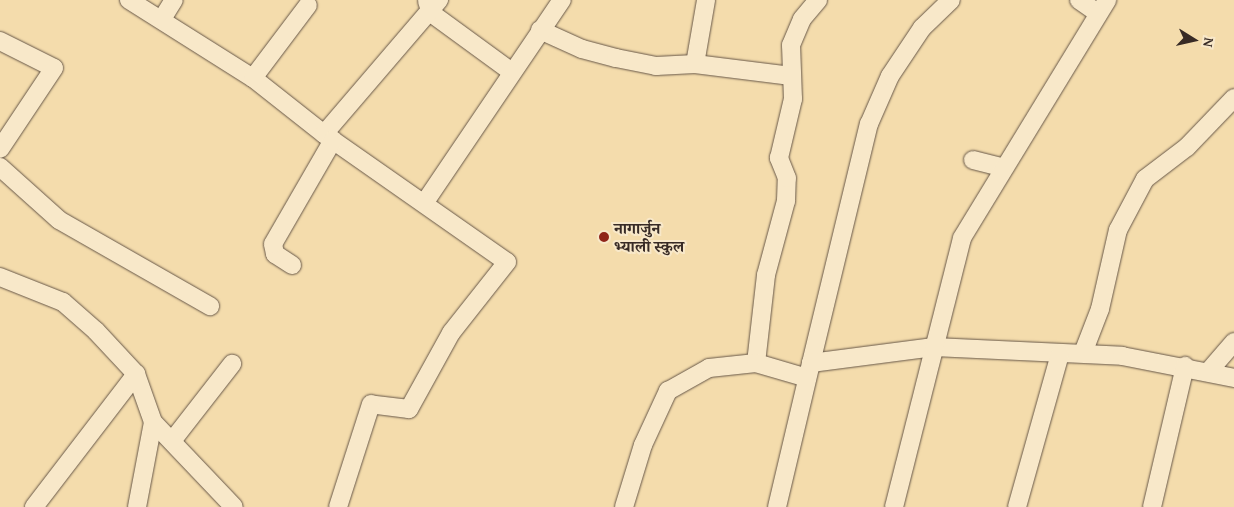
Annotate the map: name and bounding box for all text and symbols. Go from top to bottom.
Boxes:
north arrow [1169,15,1219,65]
text: N [1198,36,1219,49]
place label: नागार्जुन भ्याली स्कुल [614,218,684,256]
marker: नागार्जुन भ्याली स्कुल [598,231,610,243]

